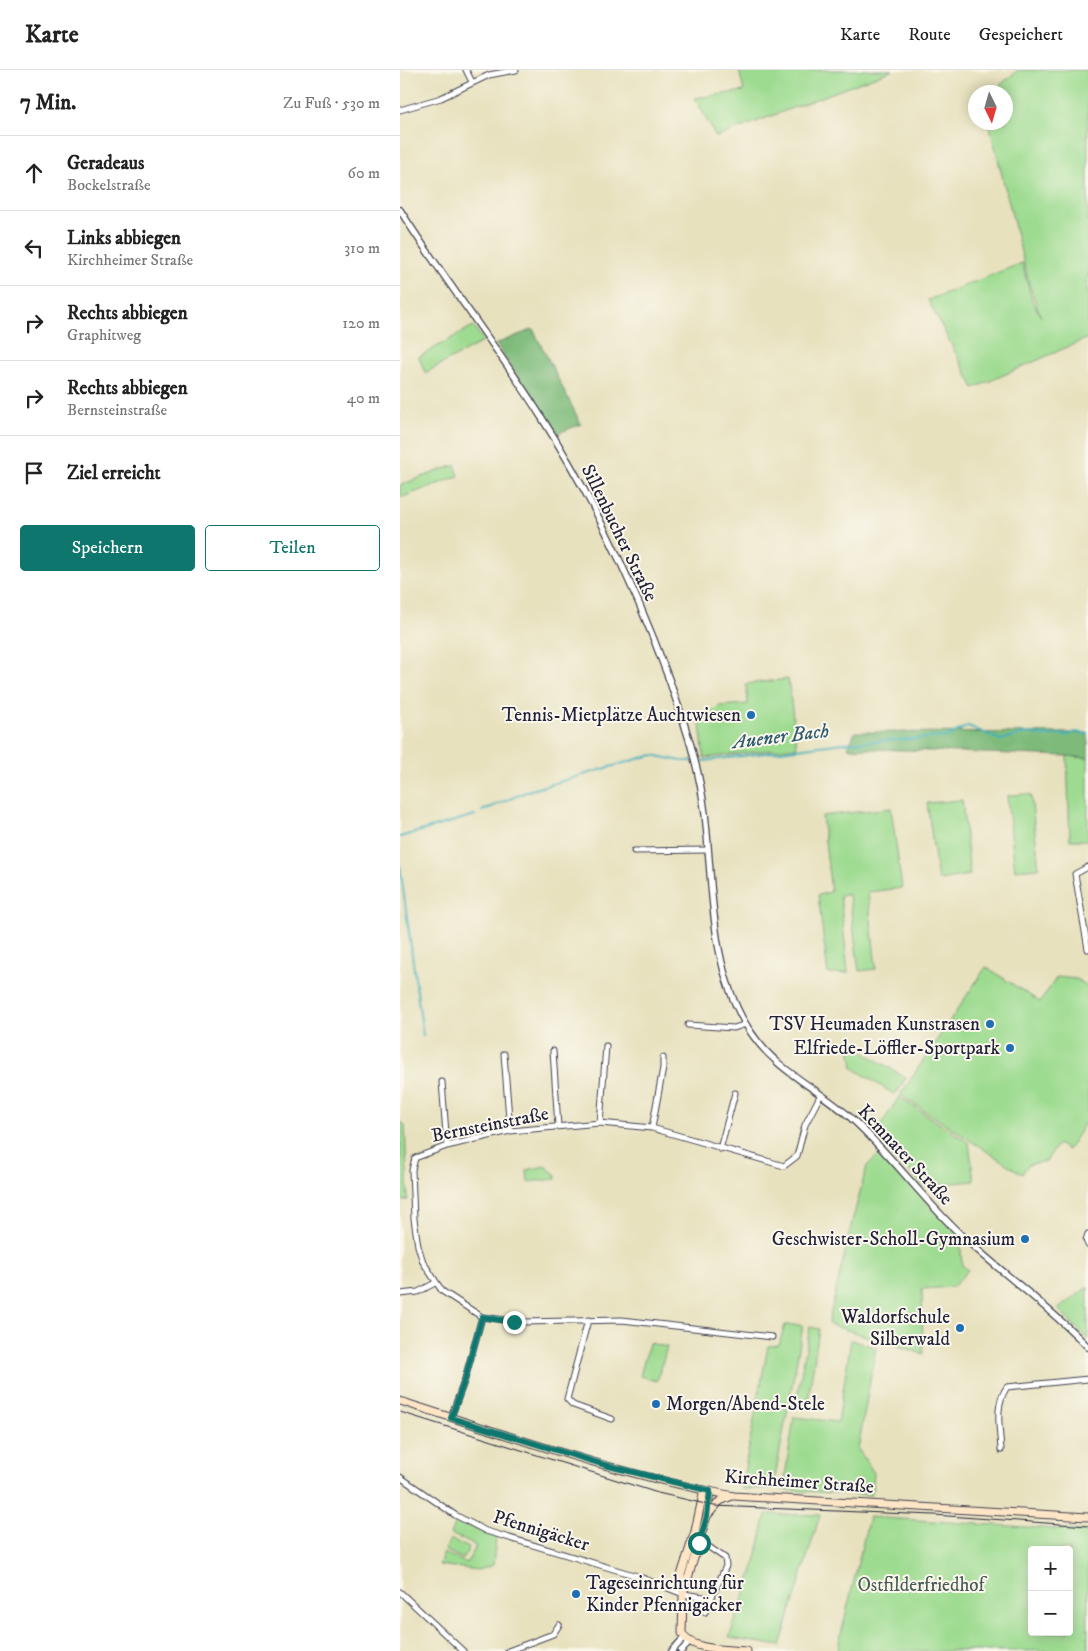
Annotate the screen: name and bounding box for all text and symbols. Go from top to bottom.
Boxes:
text: Karte [25,20,79,50]
text: Karte [840,24,880,46]
text: Route [908,24,951,46]
text: Gespeichert [979,24,1063,46]
north arrow [968,85,1013,130]
text: 7 Min. [20,90,76,116]
text: Zu Fuß · 530 m [283,93,380,113]
text: Geradeaus [67,152,144,175]
icon: ahead [20,159,48,187]
text: 60 m [348,163,380,183]
text: Bockelstraße [67,175,151,195]
text: Links abbiegen [67,227,181,250]
icon: left [20,234,48,262]
text: 310 m [344,238,380,258]
text: Kirchheimer Straße [67,250,193,270]
text: Rechts abbiegen [67,302,188,325]
icon: right [20,309,48,337]
text: 120 m [342,313,380,333]
text: Graphitweg [67,325,141,345]
text: Rechts abbiegen [67,377,188,400]
icon: right [20,384,48,412]
text: 40 m [347,388,380,408]
text: Bernsteinstraße [67,400,167,420]
icon: arrive [20,459,48,487]
street label: Sillenbucher Straße [576,461,662,605]
text: Ziel erreicht [67,462,161,485]
button: Speichern [20,525,195,571]
button: Teilen [205,525,380,571]
place label: Tennis-Mietplätze Auchtwiesen [502,704,741,727]
marker: Tennis-Mietplätze Auchtwiesen [745,709,757,721]
water label: Auener Bach [729,719,831,756]
place label: TSV Heumaden Kunstrasen [769,1013,980,1036]
marker: TSV Heumaden Kunstrasen [984,1018,996,1030]
place label: Elfriede-Löffler-Sportpark [793,1037,1001,1060]
marker: Elfriede-Löffler-Sportpark [1004,1042,1016,1054]
street label: Kemnater Straße [853,1100,957,1210]
street label: Bernsteinstraße [429,1102,551,1148]
place label: Geschwister-Scholl-Gymnasium [772,1228,1015,1251]
marker: Geschwister-Scholl-Gymnasium [1019,1233,1031,1245]
place label: Waldorfschule Silberwald [840,1306,951,1351]
route end [503,1311,526,1334]
marker: Waldorfschule Silberwald [954,1322,966,1334]
place label: Morgen/Abend-Stele [666,1393,825,1416]
marker: Morgen/Abend-Stele [650,1398,662,1410]
street label: Kirchheimer Straße [723,1465,875,1499]
street label: Pfennigäcker [490,1505,592,1557]
route start [688,1532,711,1555]
map controls [1028,1546,1073,1636]
button: + [1028,1546,1073,1591]
place label: Tageseinrichtung für Kinder Pfennigäcker [586,1572,744,1617]
park label: Ostfilderfriedhof [857,1574,988,1597]
marker: Tageseinrichtung für Kinder Pfennigäcker [570,1588,582,1600]
button: − [1028,1591,1073,1636]

